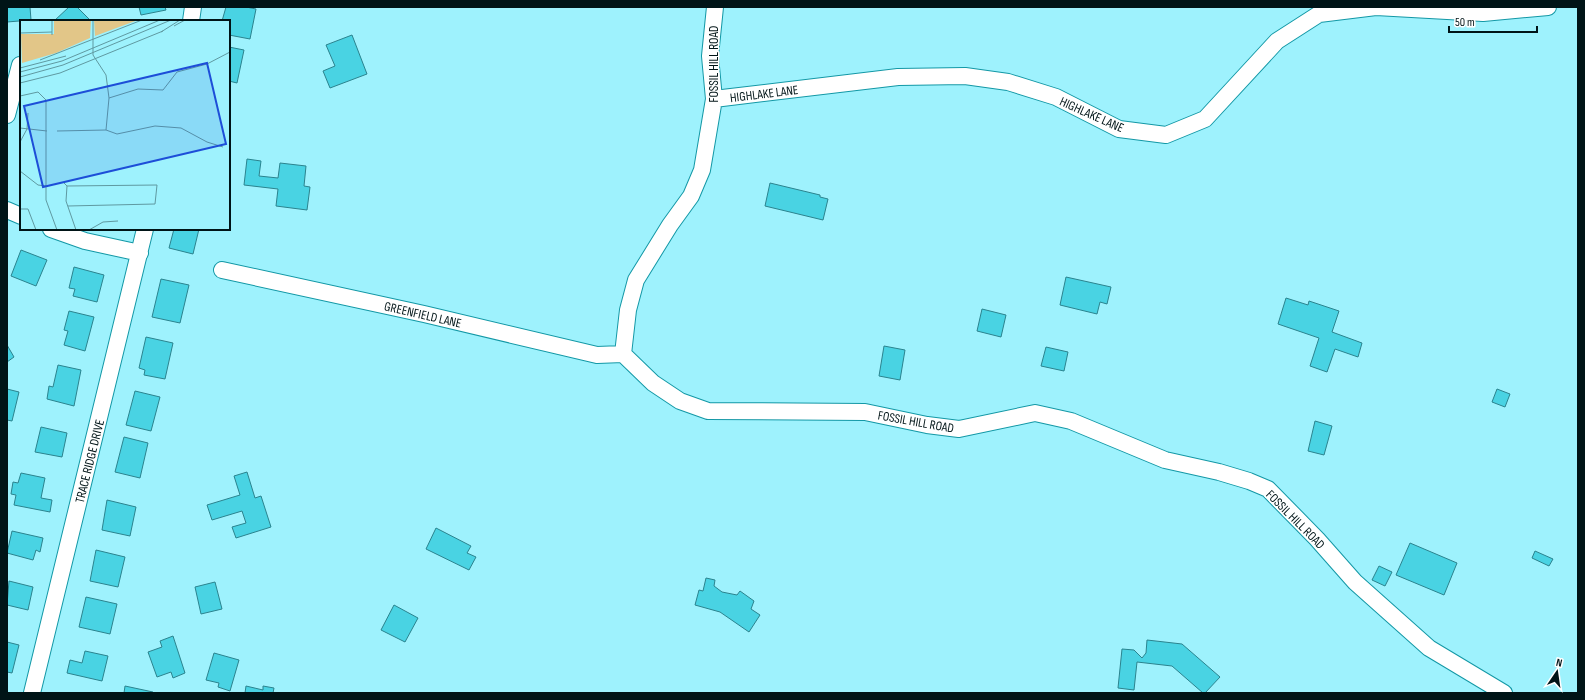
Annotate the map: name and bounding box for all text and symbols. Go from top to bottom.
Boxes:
scale bar [1449,8,1537,34]
text: 50 m [1455,15,1475,30]
inset map [20,20,230,230]
street label: FOSSIL HILL ROAD [706,26,722,102]
street label: HIGHLAKE LANE [729,82,799,106]
street label: HIGHLAKE LANE [1057,94,1126,136]
street label: GREENFIELD LANE [383,298,463,332]
street label: FOSSIL HILL ROAD [877,407,955,437]
street label: TRACE RIDGE DRIVE [72,418,108,505]
street label: FOSSIL HILL ROAD [1262,487,1328,553]
north arrow [1537,652,1577,692]
text: N [1555,656,1564,670]

